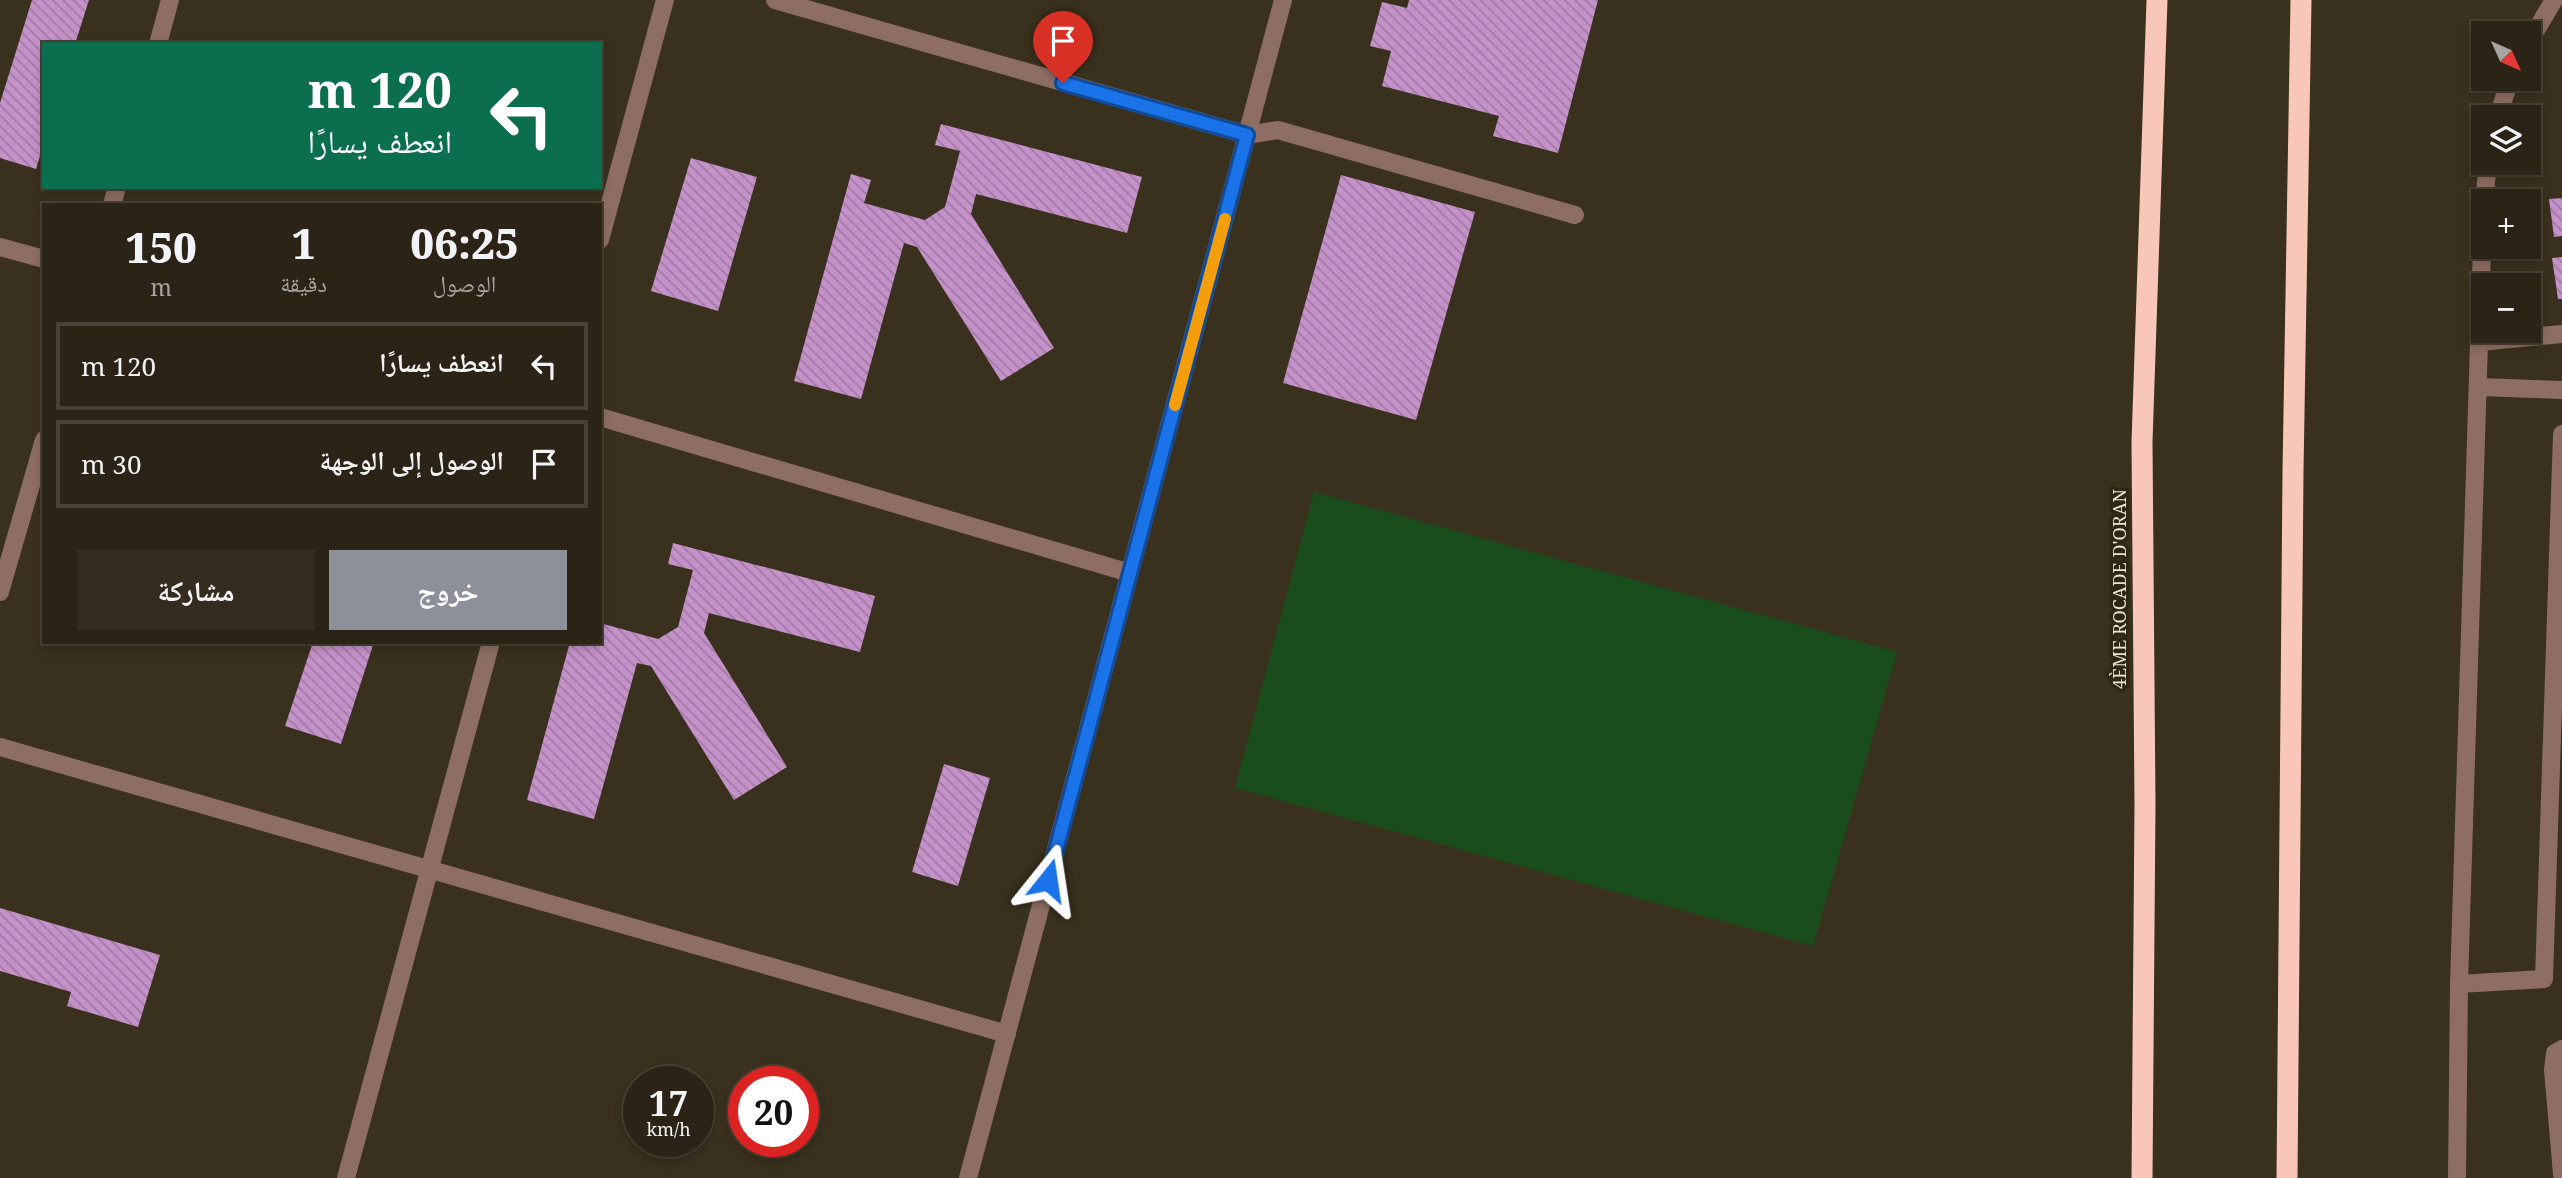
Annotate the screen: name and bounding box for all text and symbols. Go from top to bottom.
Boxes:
pin [1033,11,1093,83]
north arrow [2471,21,2541,91]
map controls [2471,21,2541,343]
icon: arrive [1044,22,1082,60]
text: 120 m [308,56,452,122]
icon: left [476,70,567,161]
button: layers [2471,105,2541,175]
text: انعطف يسارًا [307,119,452,162]
button: + [2471,189,2541,259]
text: 1 [292,214,315,271]
text: 06:25 [410,214,519,271]
text: 150 [125,218,197,275]
text: دقيقة [280,267,327,299]
text: الوصول [433,267,496,299]
text: m [150,271,172,303]
button: − [2471,273,2541,343]
text: انعطف يسارًا [379,344,504,380]
icon: left [525,347,563,385]
text: 120 m [81,348,156,384]
text: الوصول إلى الوجهة [320,442,504,478]
icon: arrive [525,445,563,483]
text: 30 m [81,446,141,482]
street label: 4ÈME ROCADE D'ORAN [2107,489,2131,689]
button: مشاركة [77,550,315,630]
button: خروج [329,550,567,630]
position arrow [1011,843,1085,917]
speed limit sign: 20 [728,1066,819,1157]
text: 17 [649,1079,688,1126]
text: km/h [646,1117,691,1141]

